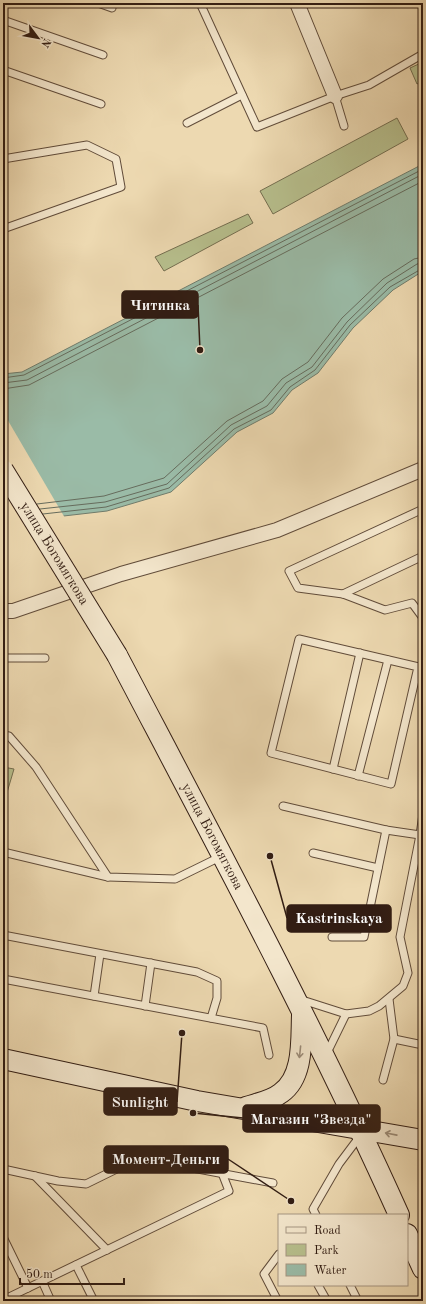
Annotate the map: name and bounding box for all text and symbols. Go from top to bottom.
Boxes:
north arrow [18,18,58,58]
text: N [38,36,52,49]
callout: Читинка [122,291,198,318]
text: Читинка [130,299,190,314]
street label: улица Богомягкова [17,499,91,607]
street label: улица Богомягкова [179,781,246,892]
callout: Kastrinskaya [287,905,391,932]
text: Kastrinskaya [295,912,383,927]
one-way arrow [296,1045,304,1058]
callout: Sunlight [104,1088,177,1115]
text: Sunlight [111,1096,169,1111]
callout: Магазин "Звезда" [243,1105,380,1132]
text: Магазин "Звезда" [251,1113,371,1128]
one-way arrow [385,1130,398,1138]
callout: Момент-Деньги [104,1146,228,1173]
text: Момент-Деньги [112,1153,220,1168]
legend [278,1214,408,1286]
text: Road [314,1225,341,1237]
text: Park [314,1245,339,1257]
scale bar [20,1260,124,1286]
text: Water [314,1265,347,1277]
text: 50 m [26,1268,53,1281]

